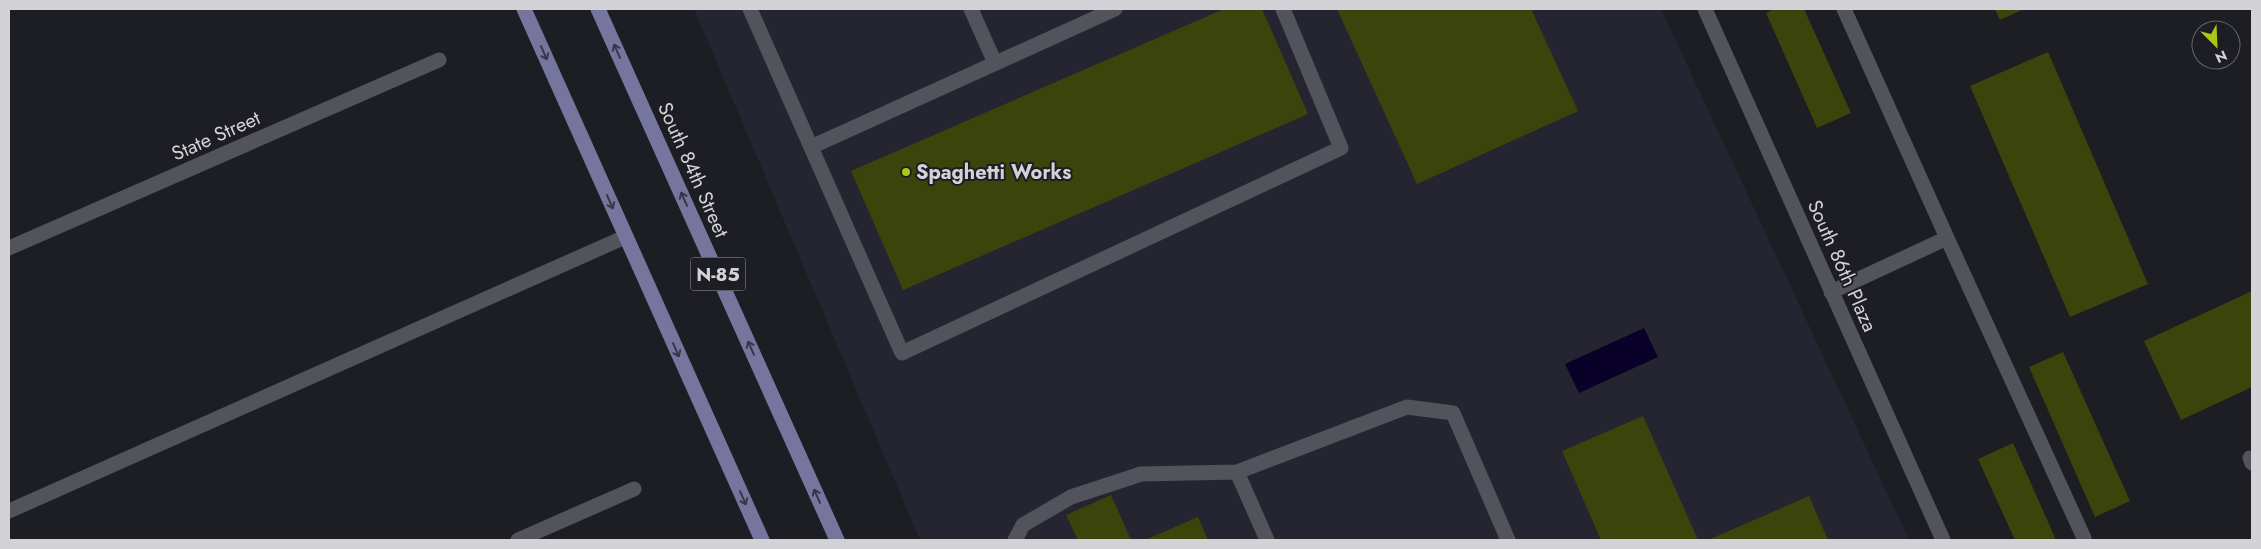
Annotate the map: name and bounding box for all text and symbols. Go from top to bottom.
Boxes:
north arrow [2191,20,2241,70]
one-way arrow [612,44,622,59]
one-way arrow [539,45,549,60]
text: N [2212,45,2230,68]
street label: South 84th Street [650,98,736,242]
street label: State Street [167,104,265,168]
place label: Spaghetti Works [916,158,1071,187]
marker: Spaghetti Works [900,166,912,178]
one-way arrow [679,192,688,207]
one-way arrow [605,194,615,209]
street label: South 86th Plaza [1800,196,1884,336]
road number: N-85 [690,258,746,290]
one-way arrow [745,341,755,356]
one-way arrow [672,342,682,357]
one-way arrow [812,489,822,504]
one-way arrow [739,490,749,505]

